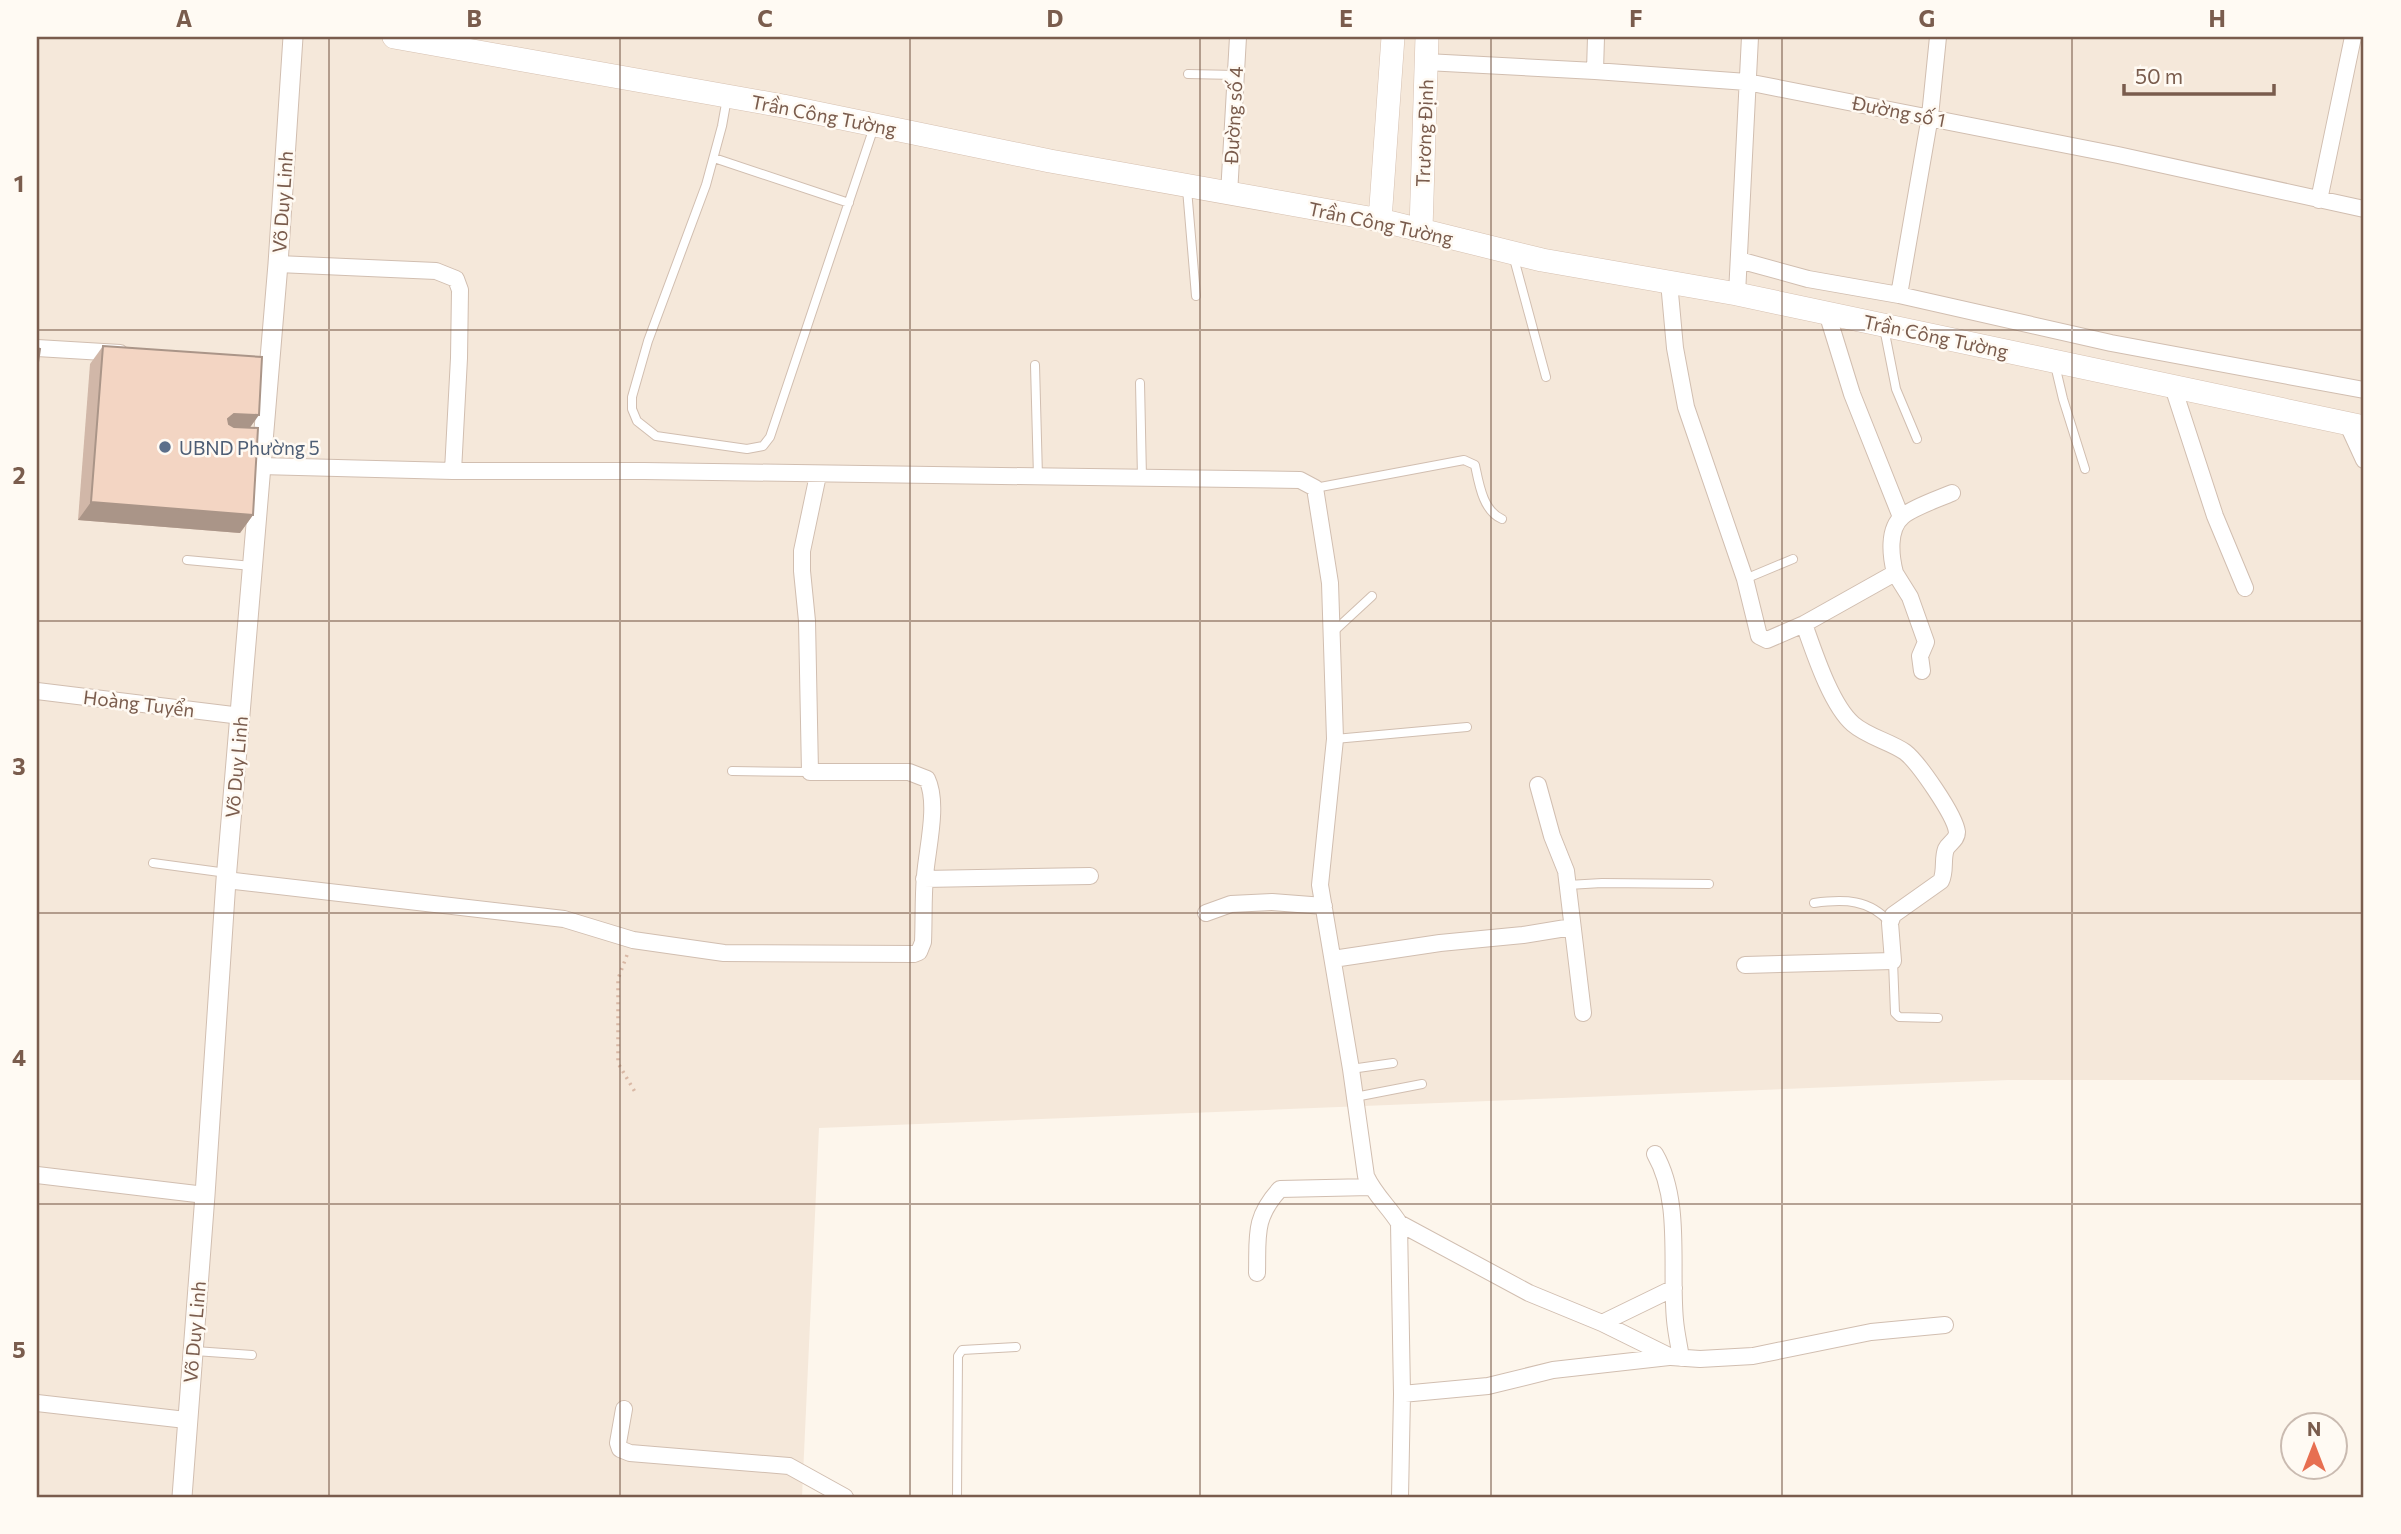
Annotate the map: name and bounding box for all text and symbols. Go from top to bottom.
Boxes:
text: A [176,4,193,32]
text: B [466,4,482,32]
text: C [757,4,773,32]
text: D [1047,4,1064,32]
text: E [1339,4,1353,32]
text: F [1629,4,1643,32]
text: G [1919,4,1935,32]
text: H [2208,4,2226,32]
scale bar [2124,52,2275,96]
text: 50 m [2135,63,2183,88]
street label: Đường số 4 [1219,66,1247,165]
street label: Trương Định [1411,79,1437,187]
street label: Trần Công Tường [749,90,899,140]
street label: Đường số 1 [1849,90,1948,131]
street label: Võ Duy Linh [267,150,297,254]
text: 1 [14,169,24,197]
street label: Trần Công Tường [1307,196,1455,250]
street label: Trần Công Tường [1862,309,2010,363]
place label: UBND Phường 5 [179,436,320,459]
marker: UBND Phường 5 [157,439,173,455]
text: 2 [12,461,26,489]
street label: Hoàng Tuyển [82,685,196,721]
street label: Võ Duy Linh [220,715,252,819]
text: 3 [12,752,26,780]
text: 4 [12,1043,26,1071]
street label: Võ Duy Linh [178,1280,210,1384]
text: 5 [12,1335,26,1363]
north arrow [2278,1412,2348,1482]
text: N [2307,1417,2321,1440]

